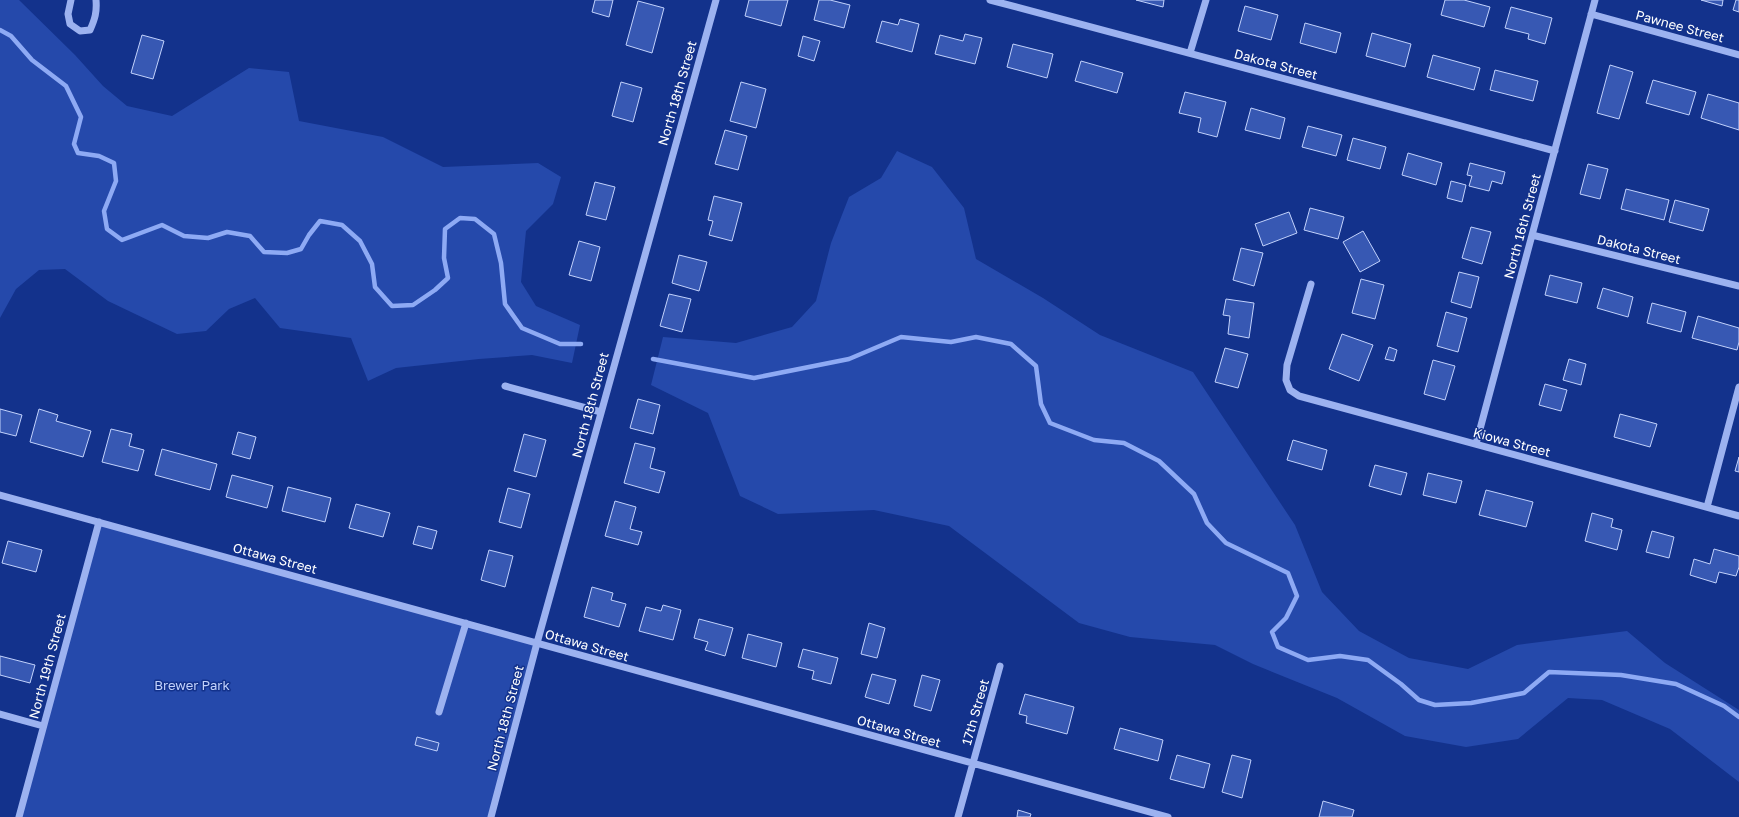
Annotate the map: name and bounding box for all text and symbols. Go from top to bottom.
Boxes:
street label: Pawnee Street [1634,7,1726,45]
street label: North 18th Street [654,39,700,147]
street label: Dakota Street [1233,45,1319,83]
street label: North 16th Street [1500,171,1544,281]
street label: Dakota Street [1596,231,1682,267]
street label: North 18th Street [568,350,612,460]
street label: Kiowa Street [1472,424,1552,460]
street label: Ottawa Street [231,539,319,577]
street label: North 19th Street [25,611,69,721]
street label: Ottawa Street [543,625,631,665]
street label: North 18th Street [483,663,527,773]
park label: Brewer Park [154,677,230,693]
street label: 17th Street [958,677,992,747]
street label: Ottawa Street [855,711,943,751]

